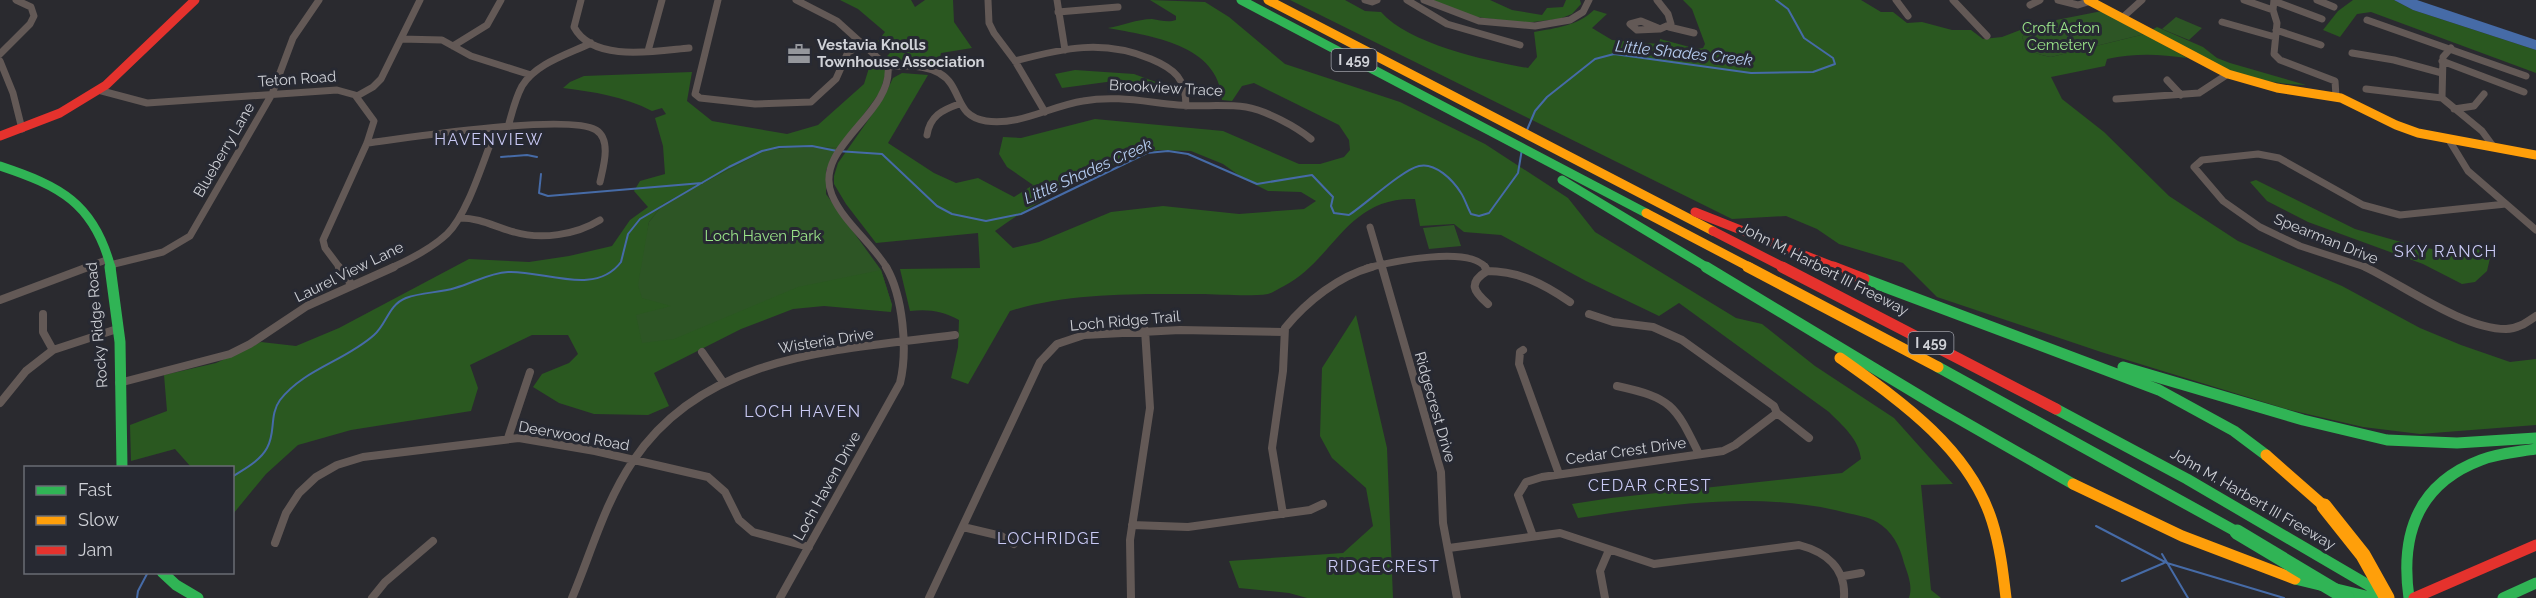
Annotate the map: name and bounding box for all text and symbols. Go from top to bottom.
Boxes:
park label: Croft Acton Cemetery [2022,19,2100,54]
place label: Vestavia Knolls Townhouse Association [817,36,985,71]
water label: Little Shades Creek [1614,36,1754,70]
office icon: Vestavia Knolls Townhouse Association [786,41,812,67]
road number: I 459 [1332,49,1376,71]
street label: Teton Road [257,67,337,91]
street label: Brookview Trace [1109,76,1224,100]
street label: Blueberry Lane [190,99,258,201]
district label: HAVENVIEW [434,130,544,149]
water label: Little Shades Creek [1021,134,1155,208]
street label: Spearman Drive [2271,210,2381,268]
street label: John M. Harbert III Freeway [1736,218,1912,320]
park label: Loch Haven Park [705,227,822,245]
street label: Laurel View Lane [292,238,406,306]
district label: SKY RANCH [2394,242,2498,261]
street label: Rocky Ridge Road [83,261,111,389]
street label: Loch Ridge Trail [1069,307,1182,335]
street label: Wisteria Drive [777,325,875,357]
road number: I 459 [1908,332,1954,354]
street label: Ridgecrest Drive [1411,350,1459,465]
district label: LOCH HAVEN [744,402,862,421]
street label: Deerwood Road [517,417,631,455]
street label: Loch Haven Drive [790,428,865,544]
street label: Cedar Crest Drive [1565,434,1688,468]
street label: John M. Harbert III Freeway [2167,444,2339,554]
legend [24,466,234,574]
district label: CEDAR CREST [1588,476,1712,495]
text: Fast [78,479,112,500]
text: Slow [78,509,119,530]
district label: LOCHRIDGE [997,529,1101,548]
text: Jam [78,539,113,560]
district label: RIDGECREST [1328,557,1440,576]

